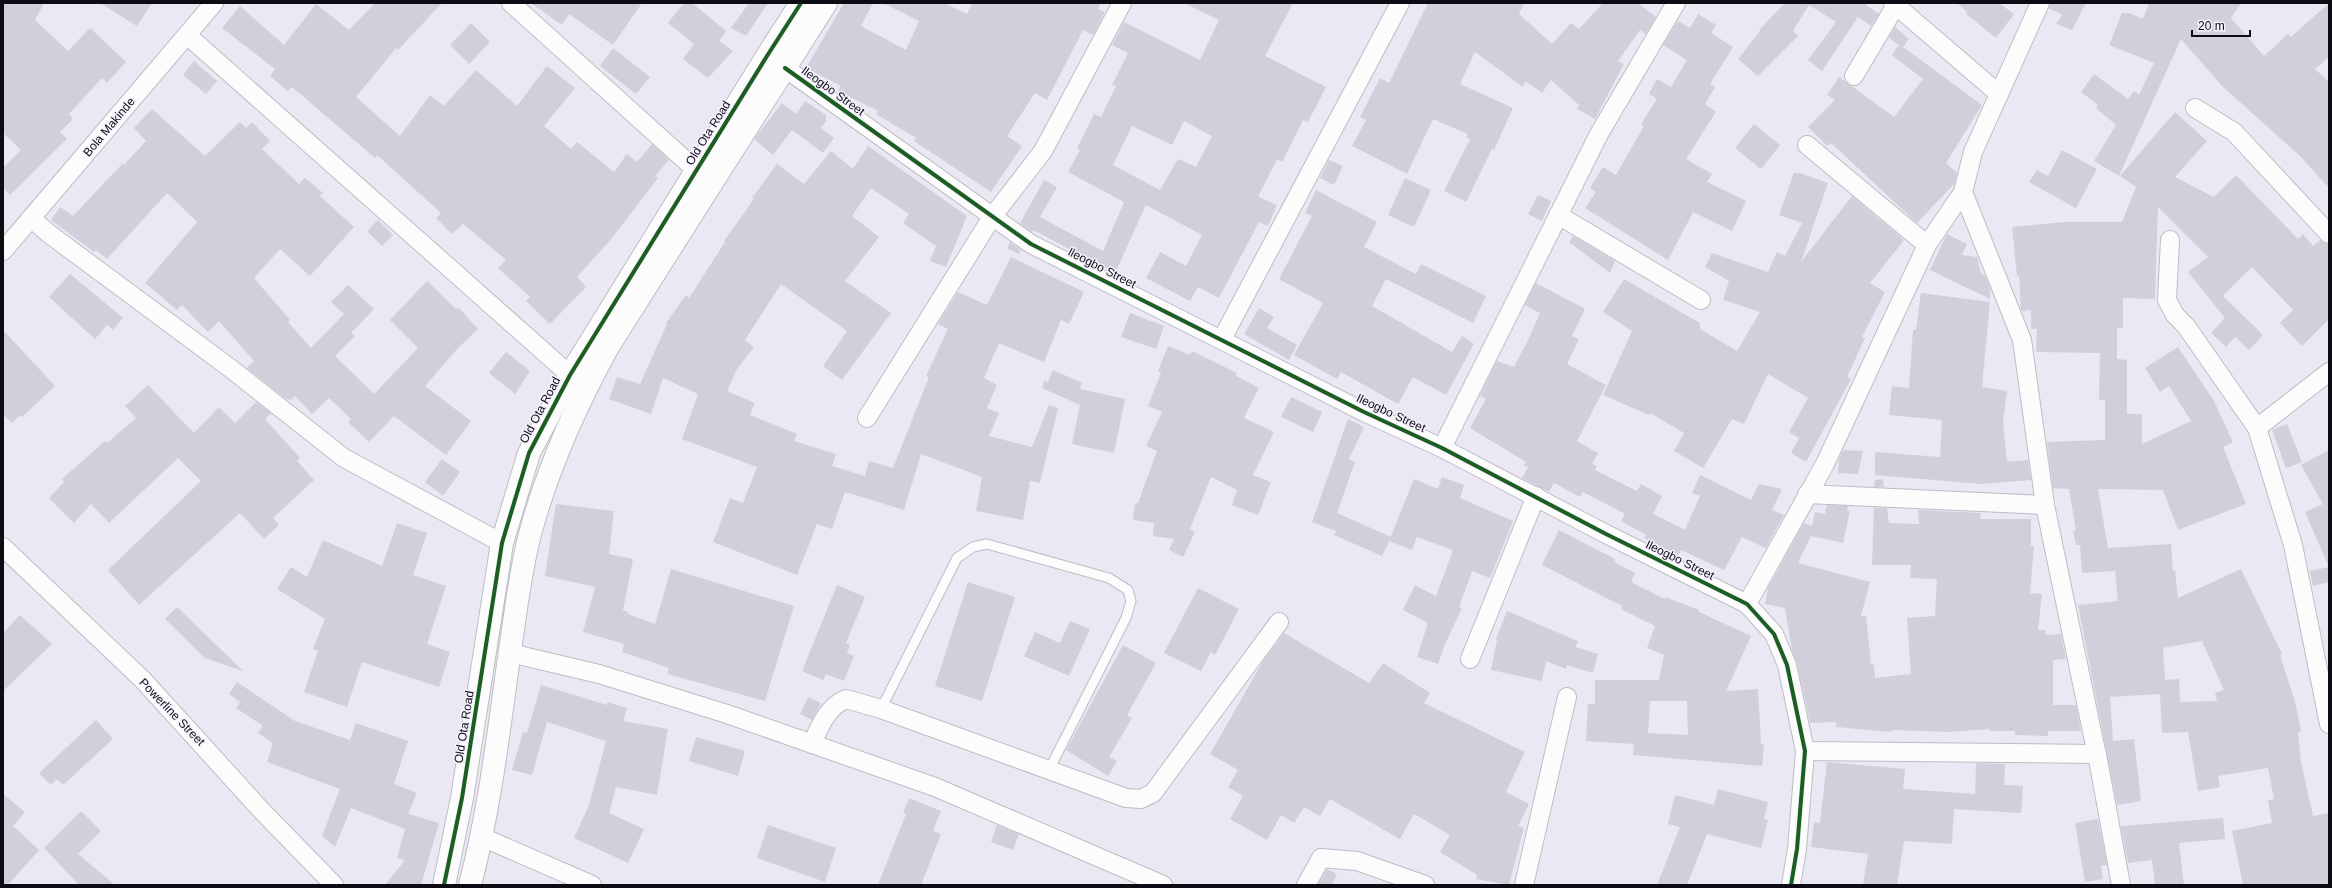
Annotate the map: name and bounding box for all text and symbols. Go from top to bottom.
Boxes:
scale bar [2192,12,2250,38]
text: 20 m [2198,19,2225,33]
street label: Ileogbo Street [799,63,868,119]
street label: Bola Makinde [80,94,138,159]
street label: Old Ota Road [683,98,733,168]
street label: Ileogbo Street [1066,245,1139,292]
street label: Old Ota Road [517,374,563,446]
street label: Ileogbo Street [1354,391,1428,435]
street label: Ileogbo Street [1643,537,1717,583]
street label: Powerline Street [136,675,208,749]
street label: Old Ota Road [451,690,477,764]

